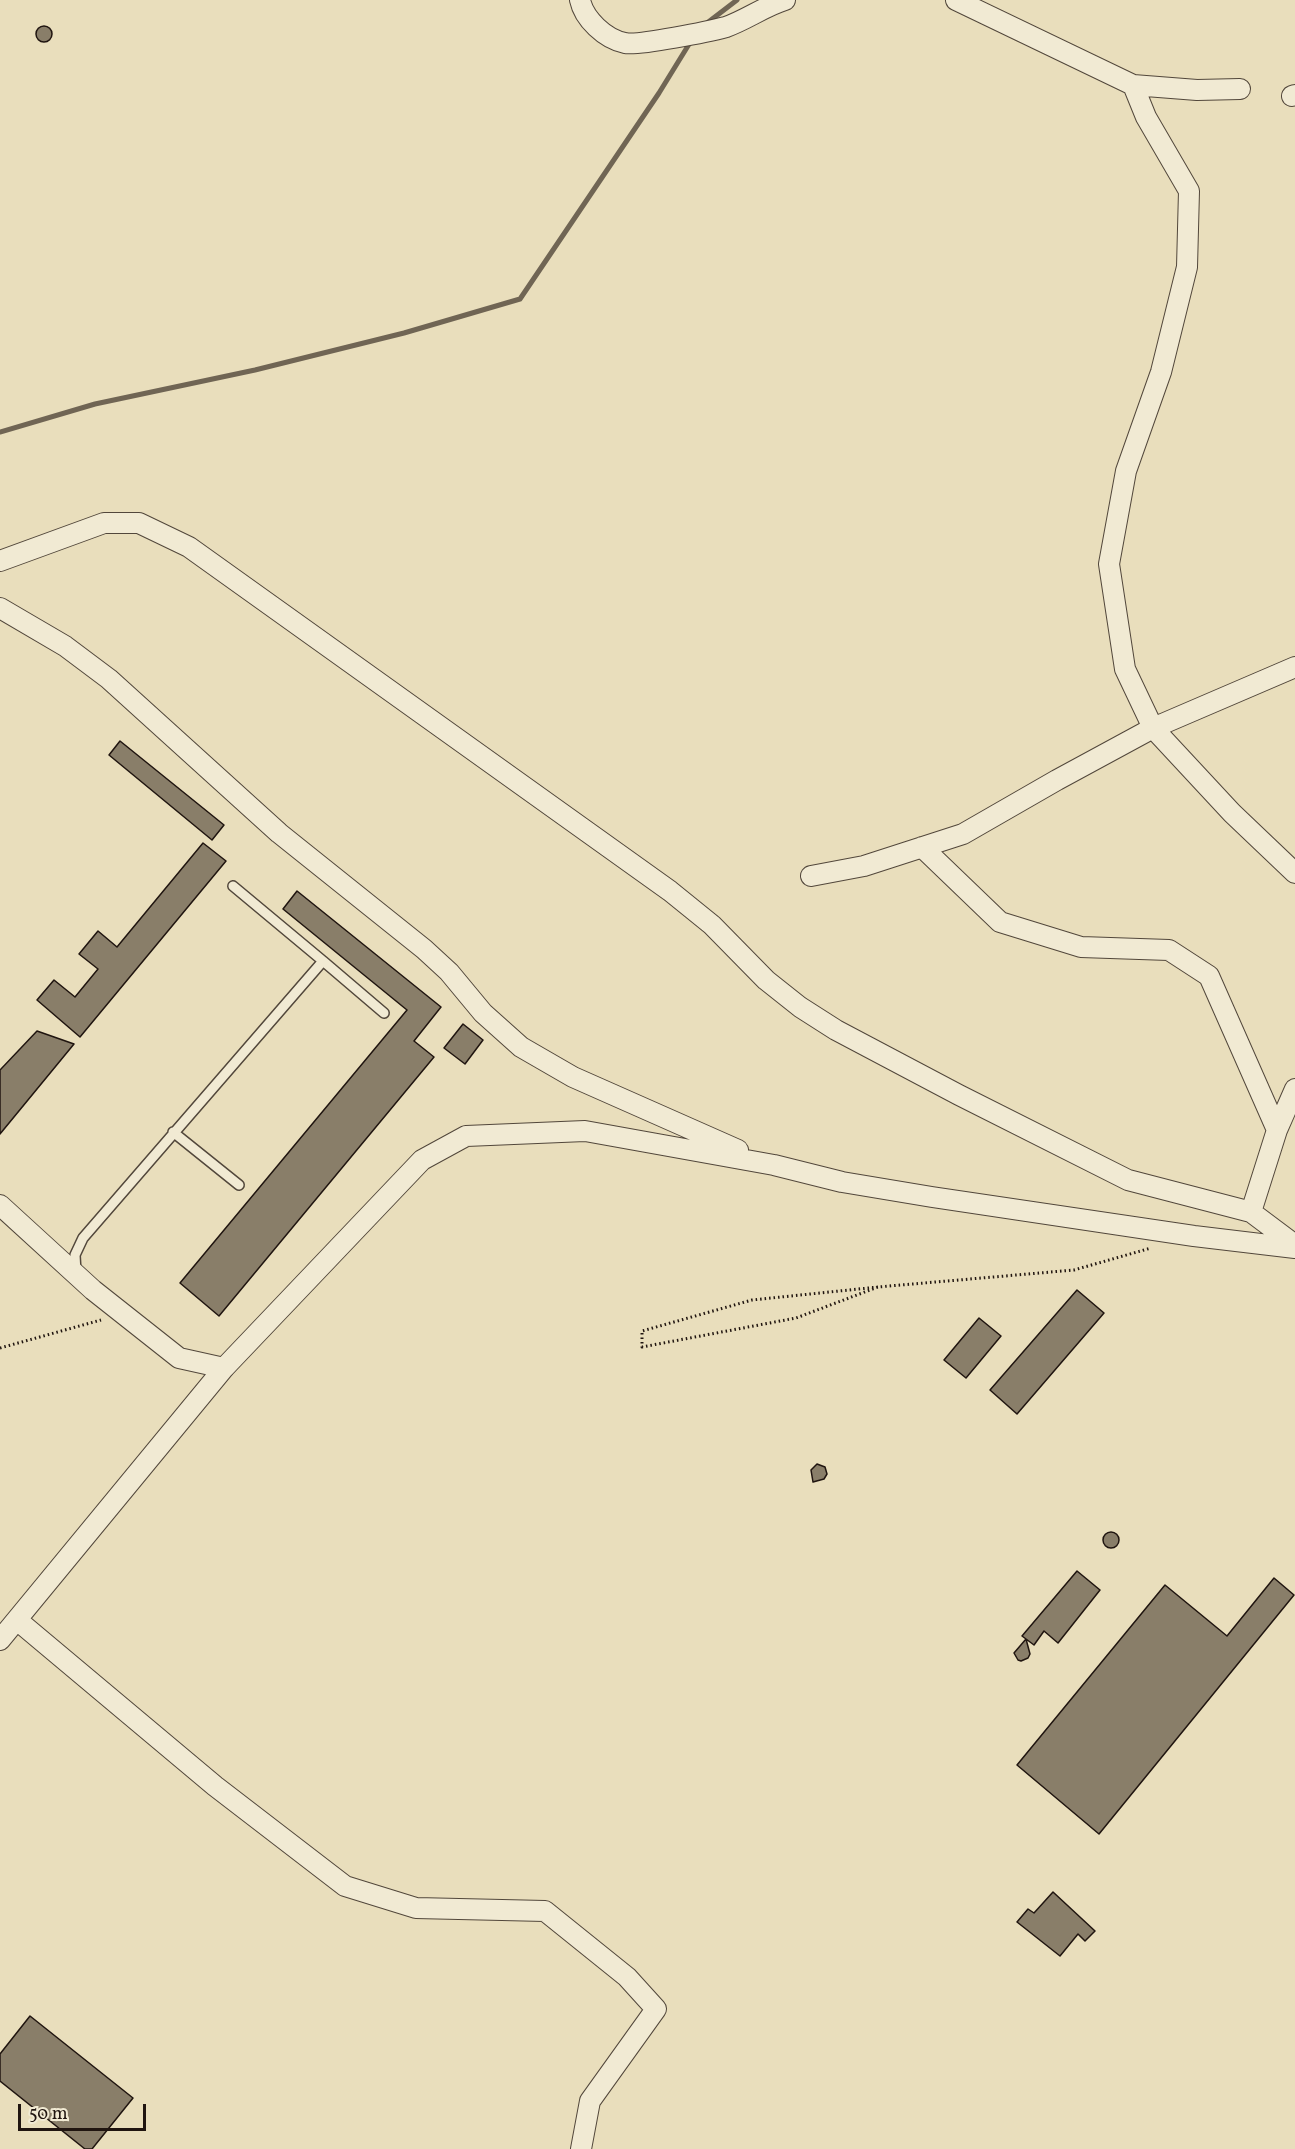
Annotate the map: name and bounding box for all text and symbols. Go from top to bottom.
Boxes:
scale bar [21,2092,148,2130]
text: 50 m [29,2102,68,2127]

